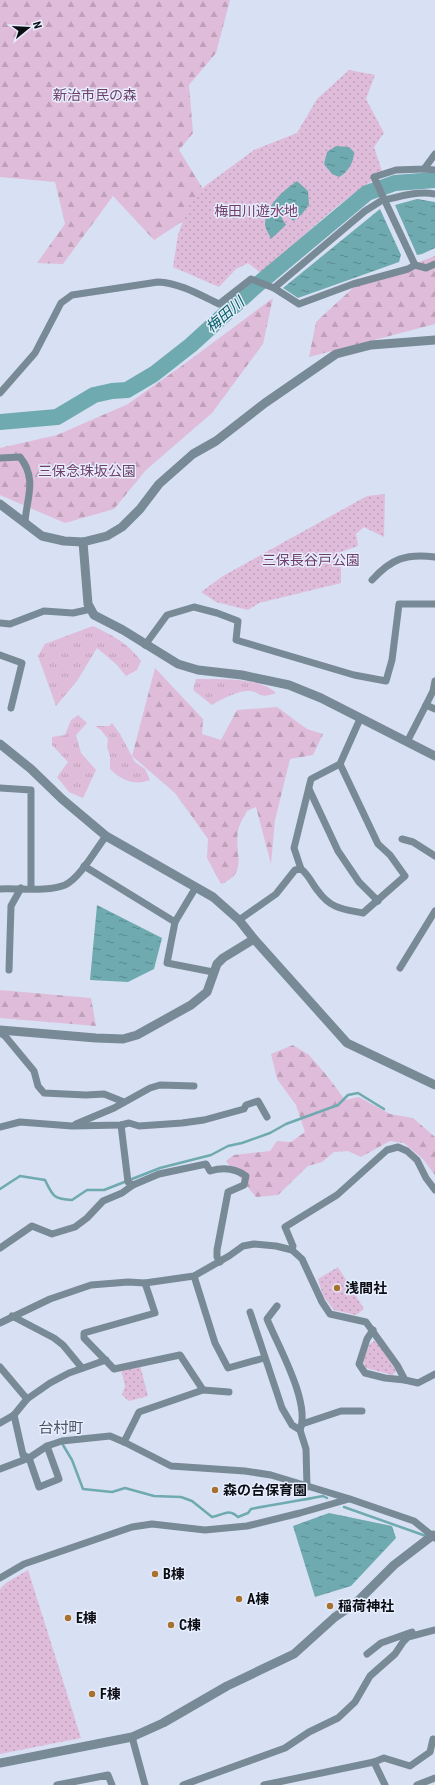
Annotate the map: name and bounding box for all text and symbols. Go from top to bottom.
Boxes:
north arrow [8,8,48,48]
text: N [30,20,44,31]
park label: 新治市民の森 [53,87,137,103]
park label: 梅田川遊水地 [214,203,298,219]
water label: 梅田川 [202,292,249,337]
park label: 三保念珠坂公園 [38,463,136,479]
park label: 三保長谷戸公園 [262,552,360,568]
place label: 浅間社 [345,1280,387,1296]
marker: 浅間社 [332,1283,342,1293]
district label: 台村町 [38,1419,84,1437]
place label: 森の台保育園 [223,1482,307,1498]
marker: 森の台保育園 [210,1485,220,1495]
place label: B棟 [163,1566,185,1582]
marker: B棟 [150,1569,160,1579]
place label: A棟 [247,1591,269,1607]
marker: A棟 [234,1594,244,1604]
place label: 稲荷神社 [338,1598,394,1614]
marker: 稲荷神社 [325,1601,335,1611]
place label: E棟 [76,1610,97,1626]
marker: E棟 [63,1613,73,1623]
place label: C棟 [179,1617,201,1633]
marker: C棟 [166,1620,176,1630]
place label: F棟 [100,1686,121,1702]
marker: F棟 [87,1689,97,1699]

